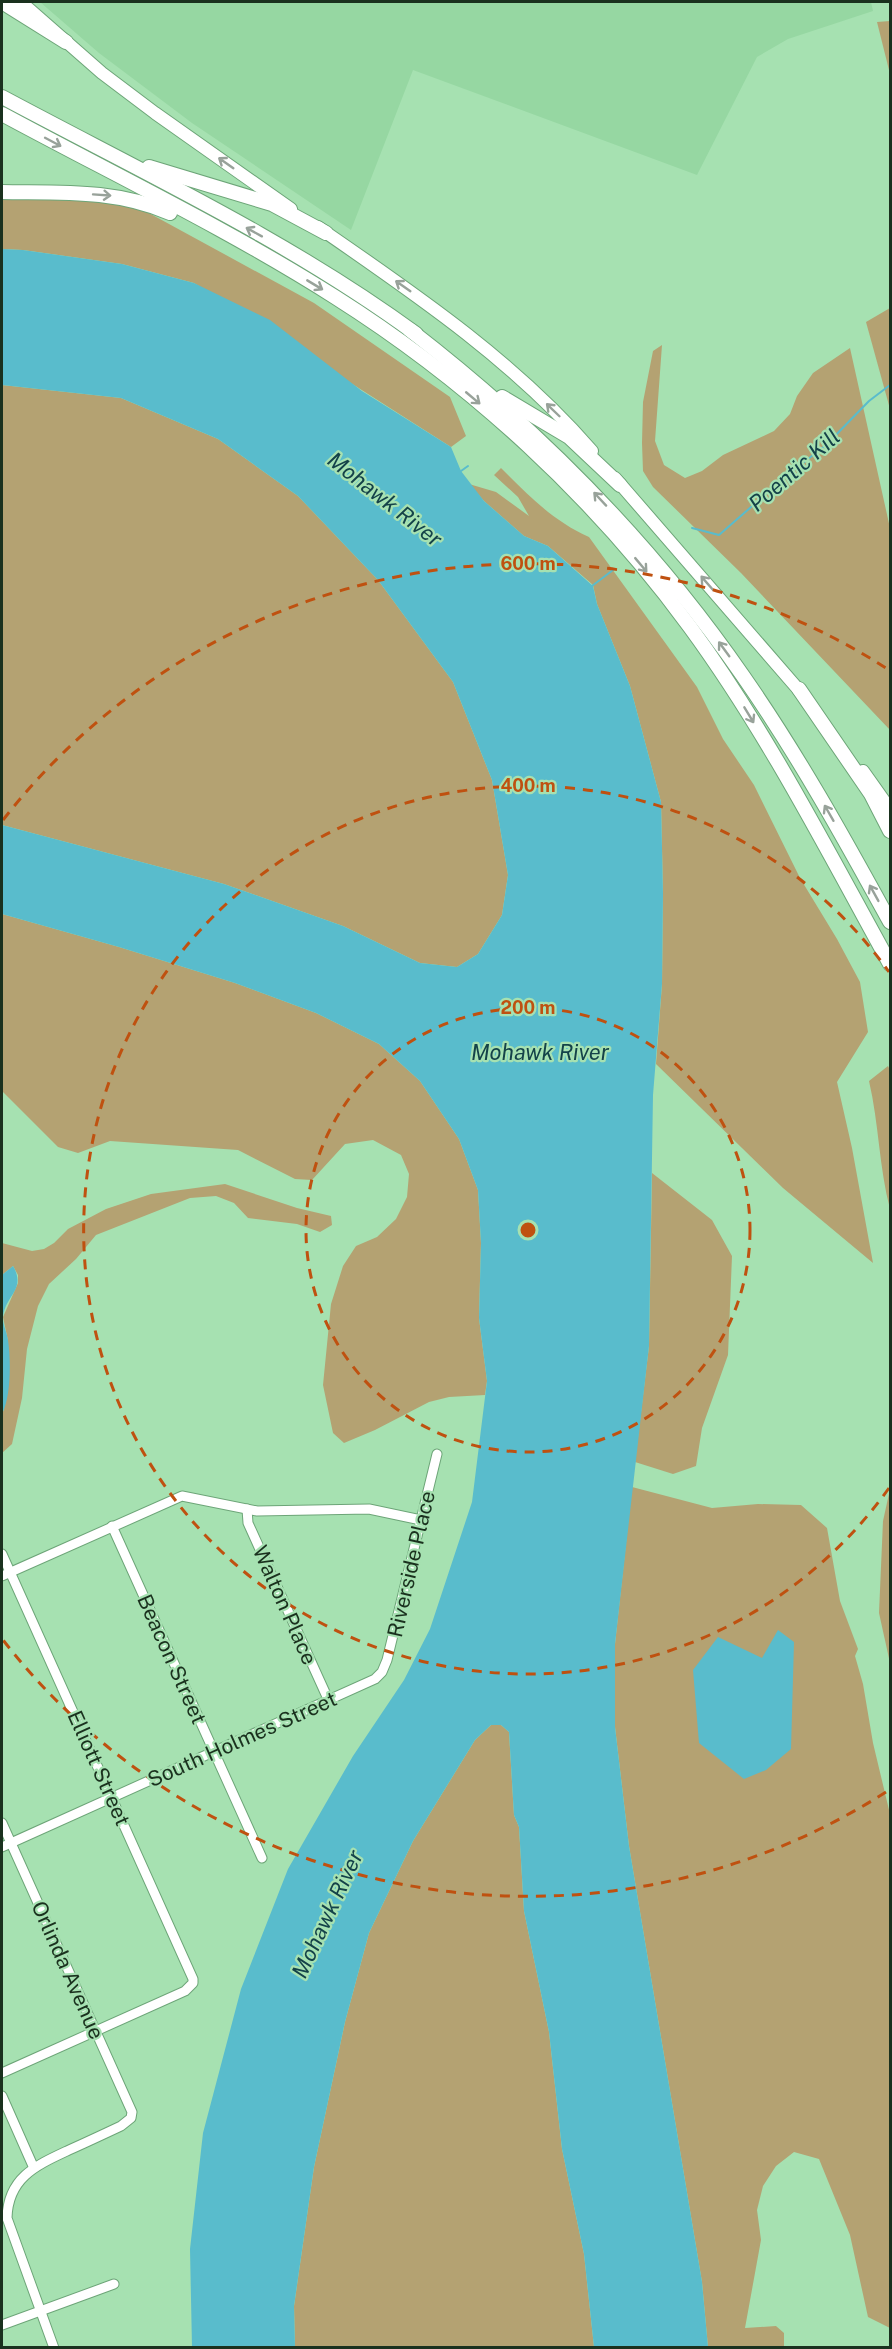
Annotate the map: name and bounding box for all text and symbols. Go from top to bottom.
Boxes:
one-way arrow [44,136,61,148]
one-way arrow [219,157,235,169]
one-way arrow [91,189,111,200]
one-way arrow [246,226,263,238]
one-way arrow [306,279,323,291]
one-way arrow [395,280,411,292]
one-way arrow [465,391,480,405]
one-way arrow [545,403,560,418]
water label: Poentic Kill [743,423,845,517]
water label: Mohawk River [323,446,448,552]
one-way arrow [593,492,607,507]
text: 600 m [500,553,556,574]
one-way arrow [634,557,648,572]
one-way arrow [700,576,714,591]
one-way arrow [718,642,730,658]
one-way arrow [744,706,756,723]
text: 400 m [500,775,556,796]
one-way arrow [823,805,835,822]
one-way arrow [868,885,880,902]
text: 200 m [501,997,555,1018]
water label: Mohawk River [471,1039,610,1065]
centre of rings [518,1220,538,1240]
street label: Riverside Place [382,1488,440,1640]
street label: Walton Place [248,1542,322,1668]
street label: Beacon Street [132,1590,212,1728]
street label: South Holmes Street [143,1686,341,1792]
street label: Elliott Street [62,1707,136,1829]
water label: Mohawk River [286,1845,368,1982]
street label: Orlinda Avenue [26,1897,110,2043]

